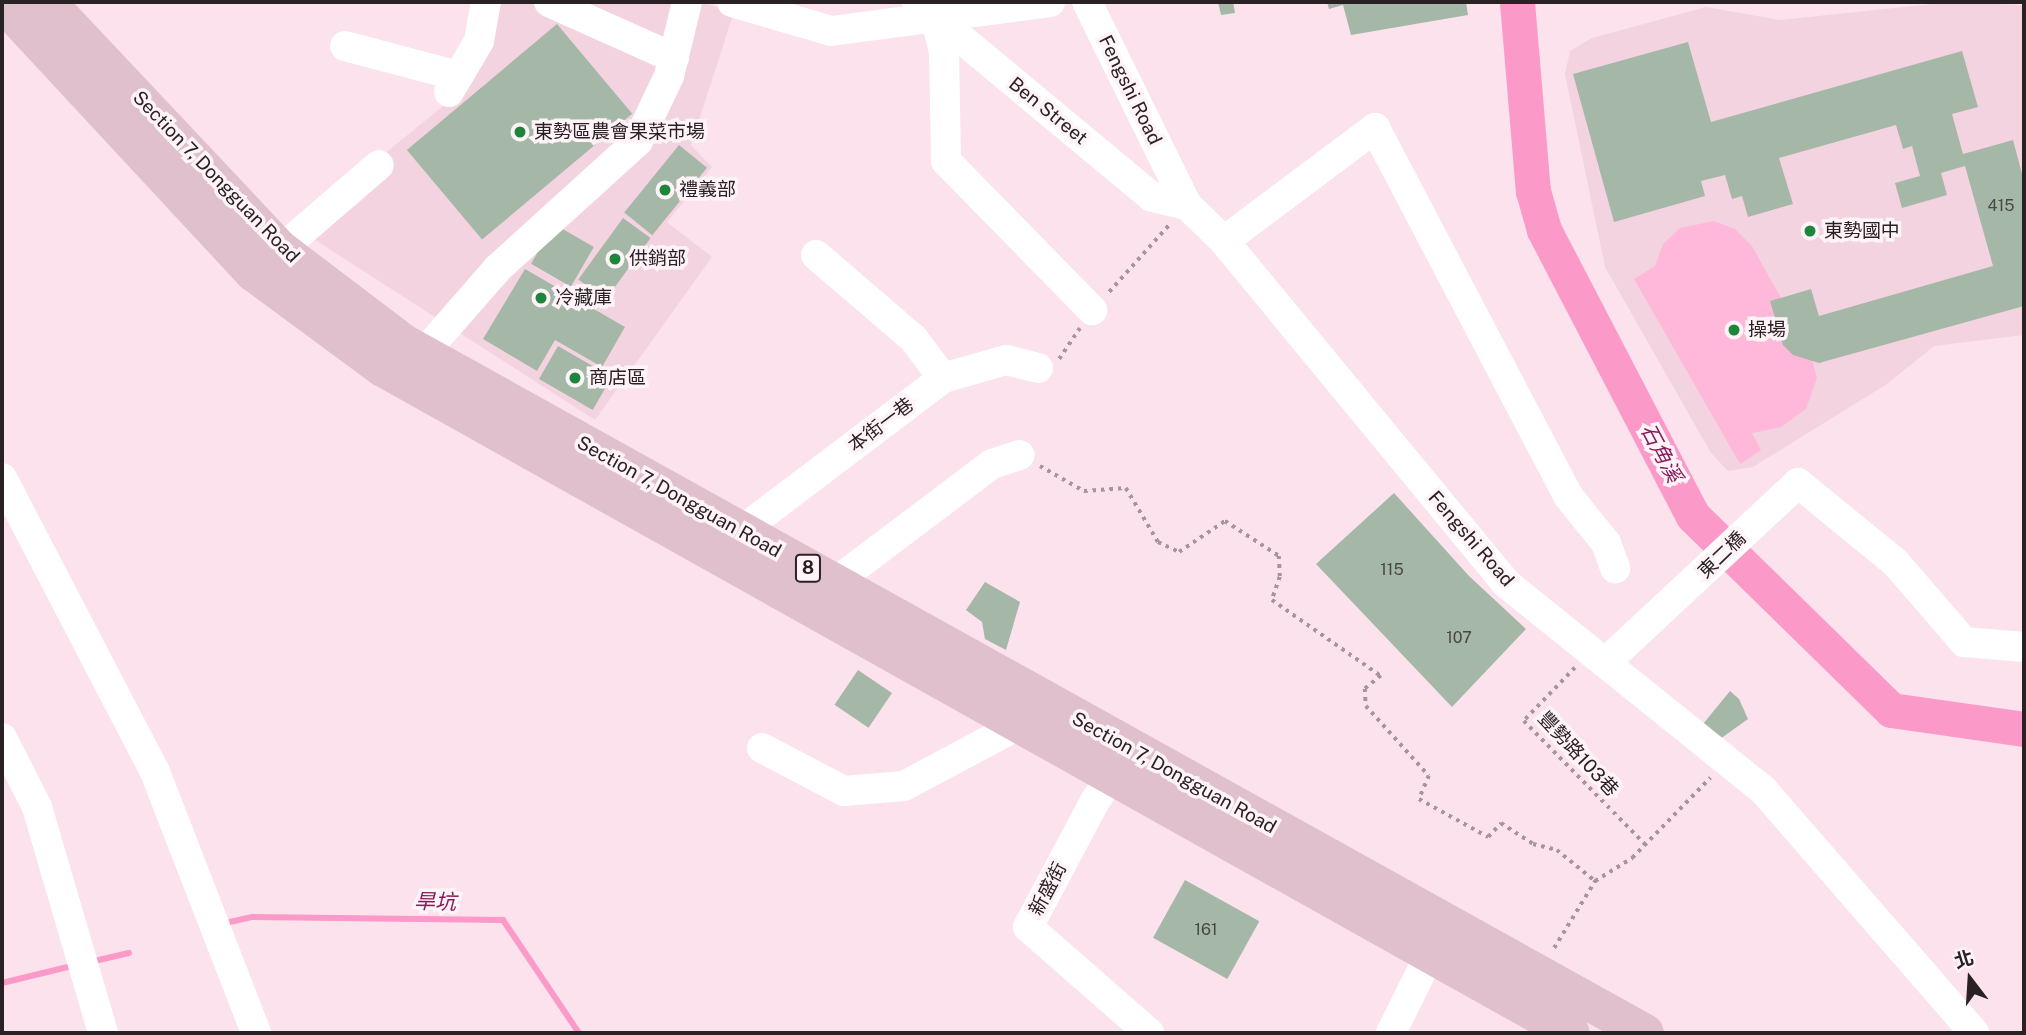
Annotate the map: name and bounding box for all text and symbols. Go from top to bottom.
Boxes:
street label: Fengshi Road [1094,31,1166,149]
street label: Ben Street [1004,72,1092,150]
street label: Section 7, Dongguan Road [128,86,304,268]
place label: 東勢區農會果菜市場 [534,121,705,143]
marker: 東勢區農會果菜市場 [512,124,528,140]
place label: 禮義部 [679,179,736,201]
marker: 禮義部 [657,182,673,198]
house number: 415 [1988,196,2014,216]
place label: 東勢國中 [1824,220,1900,242]
marker: 東勢國中 [1802,223,1818,239]
place label: 供銷部 [629,248,686,270]
marker: 供銷部 [607,251,623,267]
place label: 冷藏庫 [555,287,612,309]
marker: 冷藏庫 [533,290,549,306]
place label: 操場 [1748,319,1786,341]
marker: 操場 [1726,322,1742,338]
place label: 商店區 [589,367,646,389]
marker: 商店區 [567,370,583,386]
street label: 本街一巷 [844,393,918,457]
water label: 石角溪 [1635,419,1687,487]
street label: Section 7, Dongguan Road [573,431,785,563]
street label: Fengshi Road [1423,487,1519,591]
street label: 東二橋 [1694,527,1750,583]
road number: 8 [794,554,822,582]
house number: 115 [1380,560,1404,580]
house number: 107 [1446,628,1472,648]
street label: Section 7, Dongguan Road [1068,707,1280,839]
street label: 豐勢路103巷 [1533,707,1623,801]
street label: 新盛街 [1025,858,1071,920]
water label: 旱坑 [414,889,456,915]
house number: 161 [1195,920,1217,940]
north arrow [1935,944,2005,1014]
text: 北 [1952,946,1976,972]

